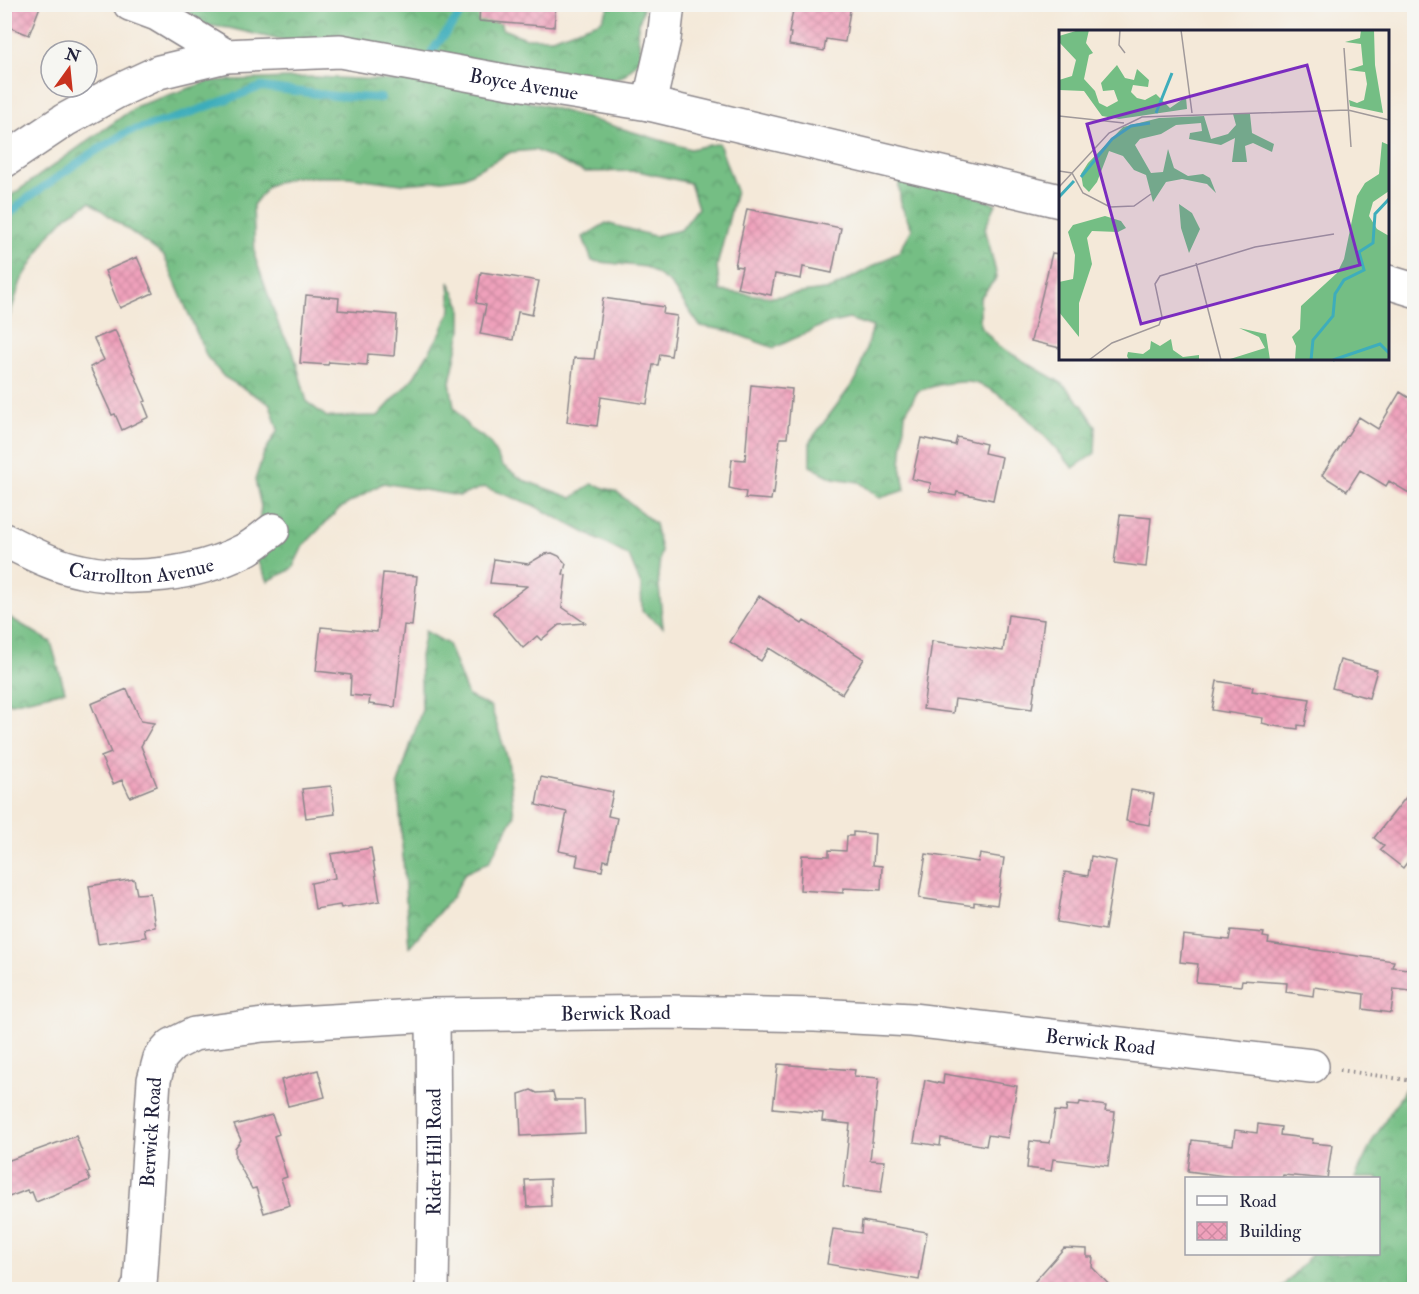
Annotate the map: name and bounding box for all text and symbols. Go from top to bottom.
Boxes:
inset map [1059,30,1389,360]
north arrow [39,39,99,99]
text: N [62,44,83,67]
street label: Boyce Avenue [467,63,580,106]
street label: Carrollton Avenue [66,552,217,589]
street label: Berwick Road [560,1000,671,1026]
street label: Berwick Road [1044,1023,1157,1061]
street label: Berwick Road [135,1076,167,1188]
street label: Rider Hill Road [421,1088,447,1216]
legend [1185,1177,1380,1255]
text: Road [1239,1190,1277,1213]
text: Building [1239,1220,1302,1243]

